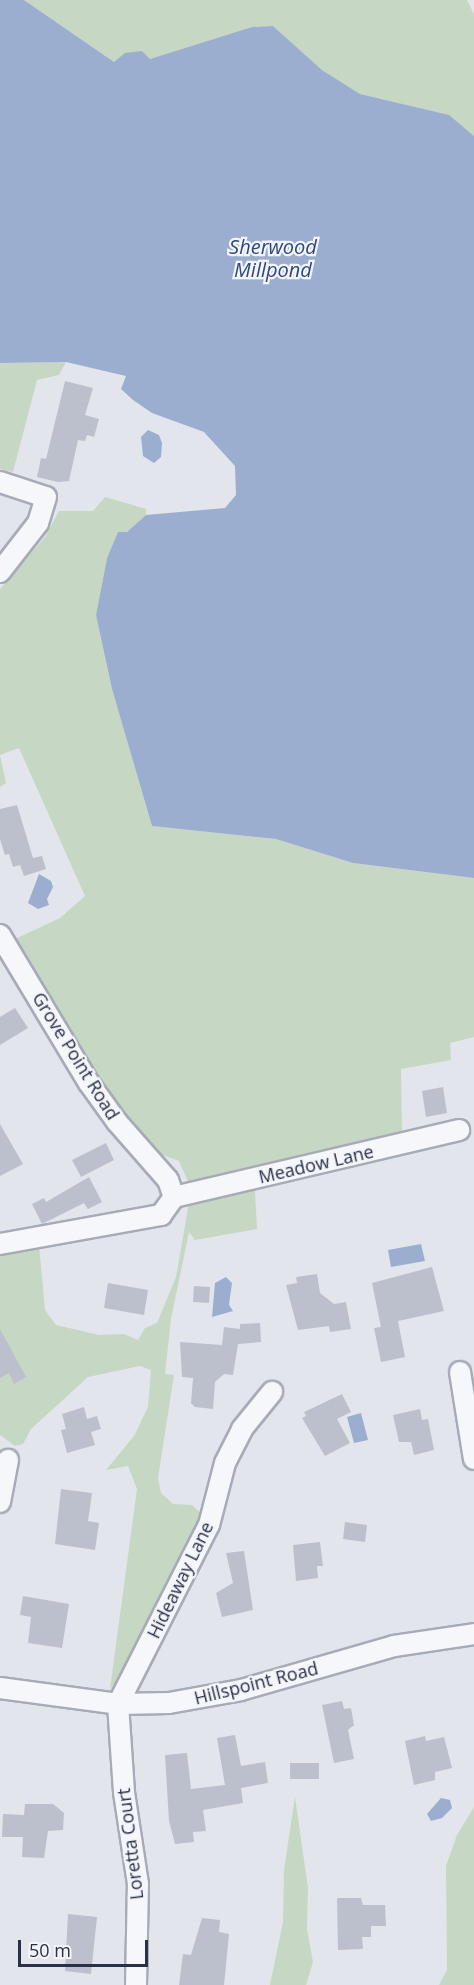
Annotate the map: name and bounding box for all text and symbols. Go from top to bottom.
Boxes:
water label: Sherwood Millpond [229,235,317,282]
street label: Grove Point Road [28,988,124,1124]
street label: Meadow Lane [256,1140,376,1188]
street label: Hideaway Lane [142,1518,218,1642]
street label: Hillspoint Road [192,1657,320,1709]
street label: Loretta Court [112,1787,148,1901]
scale bar [21,1928,152,1966]
text: 50 m [29,1938,71,1962]

